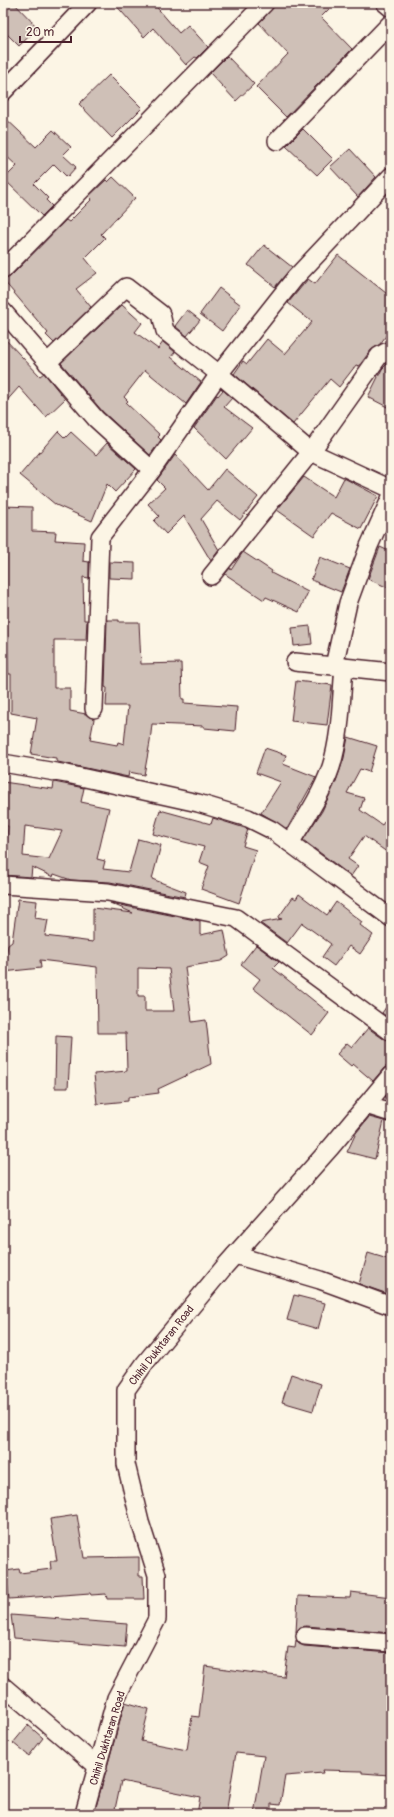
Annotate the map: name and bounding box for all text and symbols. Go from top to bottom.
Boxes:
scale bar [20,18,71,44]
text: 20 m [26,25,55,40]
street label: Chihil Dukhtaran Road [126,1303,197,1388]
street label: Chihil Dukhtaran Road [87,1689,128,1787]

